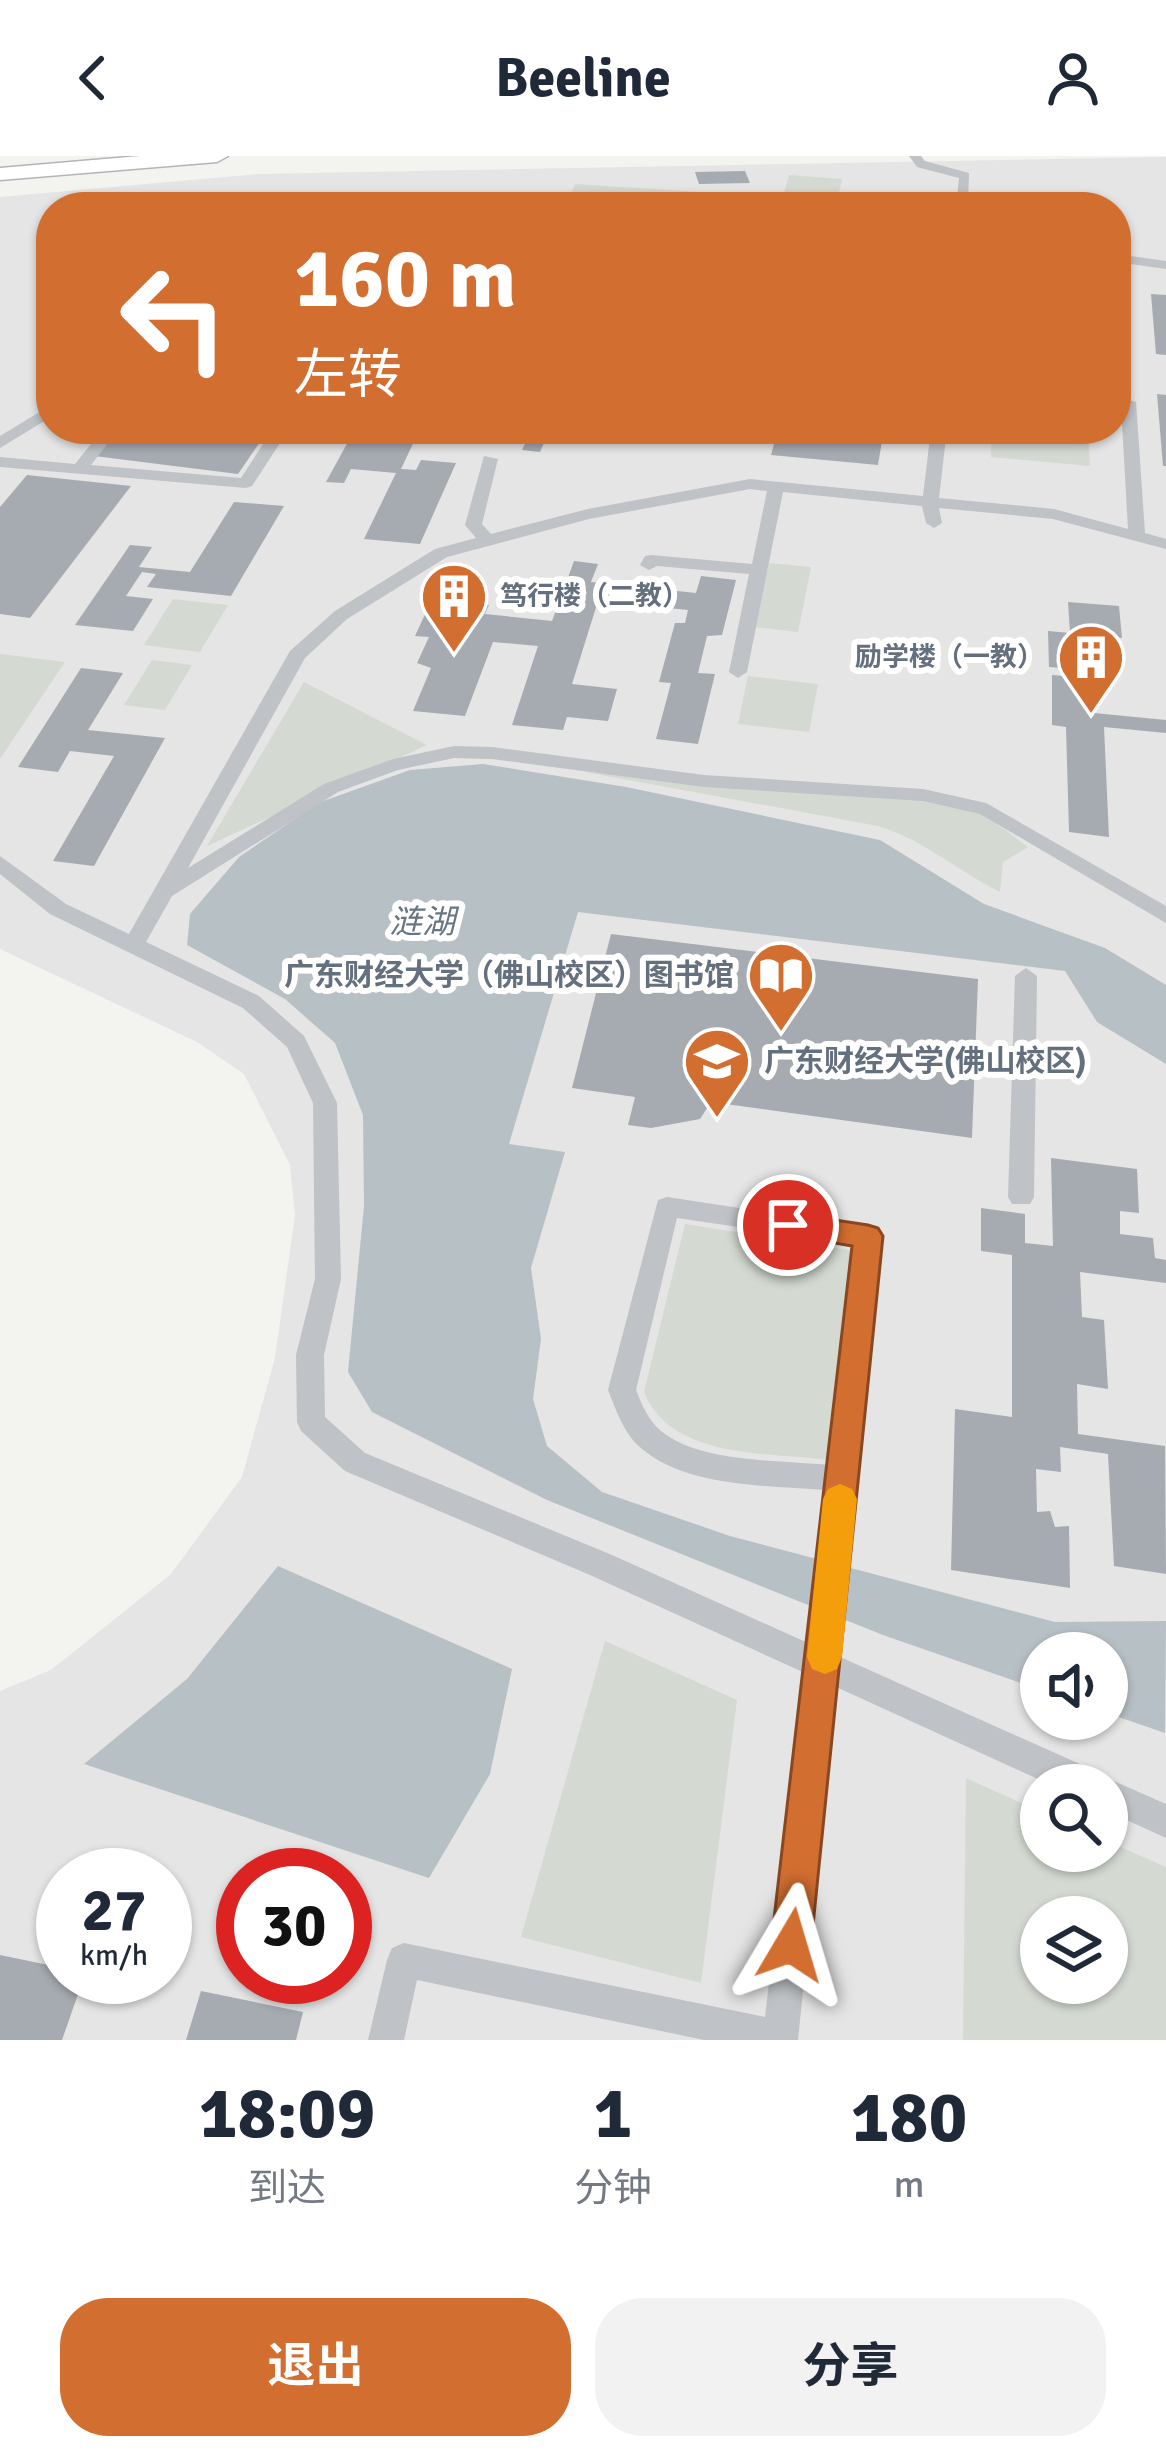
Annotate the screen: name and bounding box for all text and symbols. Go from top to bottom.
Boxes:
icon: back [60,45,126,111]
text: Beeline [495,45,671,112]
icon: person [1040,45,1106,111]
text: 160 m [294,227,516,331]
icon: left [96,240,252,396]
text: 左转 [294,342,402,409]
building icon: 笃行楼（二教） [419,561,489,655]
place label: 笃行楼（二教） [500,580,689,613]
building icon: 励学楼（一教） [1056,622,1126,716]
place label: 励学楼（一教） [855,641,1044,674]
water label: 涟湖 [389,902,460,943]
library icon: 广东财经大学（佛山校区）图书馆 [746,940,816,1034]
place label: 广东财经大学（佛山校区）图书馆 [284,957,734,994]
school or university icon: 广东财经大学(佛山校区) [682,1026,752,1120]
place label: 广东财经大学(佛山校区) [764,1043,1087,1080]
pin [737,1174,839,1276]
icon: arrive [755,1192,821,1258]
map controls [1020,1632,1128,2004]
button: sound [1020,1632,1128,1740]
button: search [1020,1764,1128,1872]
speed limit sign: 30 [216,1848,372,2004]
text: 27 [82,1874,146,1948]
position arrow [728,1882,854,2008]
button: layers [1020,1896,1128,2004]
text: km/h [80,1937,148,1974]
text: 18:09 [199,2069,375,2158]
text: 1 [594,2069,632,2158]
text: 180 [851,2073,967,2162]
text: m [893,2160,925,2208]
text: 到达 [248,2164,326,2212]
text: 分钟 [574,2164,652,2212]
button: 退出 [60,2298,571,2436]
button: 分享 [595,2298,1106,2436]

